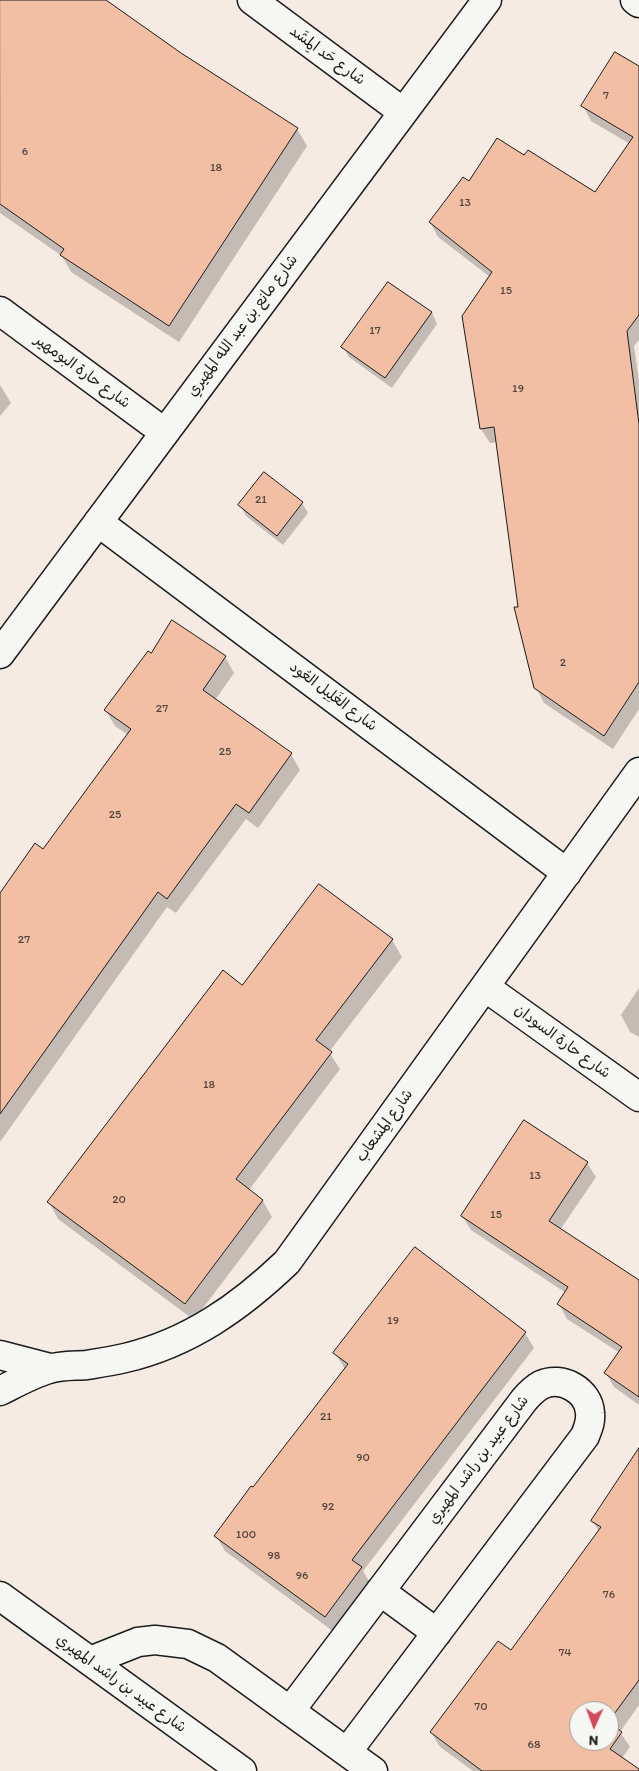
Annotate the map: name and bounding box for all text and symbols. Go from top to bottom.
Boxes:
street label: شارع حَد المِشَد [286,23,368,89]
house number: 7 [603,89,609,103]
house number: 6 [22,145,28,159]
house number: 18 [210,161,222,175]
house number: 13 [459,196,471,210]
street label: شارع مانع بن عبد الله المهيري [184,252,302,400]
house number: 15 [500,284,512,298]
house number: 17 [369,324,381,338]
street label: شارع حارة البومهير [31,331,133,413]
house number: 19 [512,382,524,396]
house number: 21 [255,493,267,507]
house number: 2 [560,656,566,670]
street label: شارع الغَلِيل العُود [286,658,380,736]
house number: 27 [156,702,168,716]
house number: 25 [219,745,231,759]
house number: 25 [109,808,121,822]
house number: 27 [18,933,30,947]
street label: شارع حارة السودان [510,1001,614,1083]
house number: 18 [203,1078,215,1092]
street label: شارع المِشعاب [353,1086,417,1166]
house number: 13 [529,1169,541,1183]
house number: 20 [112,1193,126,1207]
house number: 15 [490,1208,502,1222]
house number: 19 [387,1314,399,1328]
street label: شارع عبيد بن راشد المهيري [425,1392,533,1528]
house number: 21 [320,1410,332,1424]
house number: 90 [356,1451,370,1465]
house number: 92 [322,1500,334,1514]
house number: 100 [236,1528,256,1542]
house number: 98 [268,1549,280,1563]
house number: 96 [296,1569,308,1583]
house number: 76 [603,1588,615,1602]
street label: شارع عبيد بن راشد المهيري [53,1631,189,1737]
house number: 74 [558,1646,572,1660]
house number: 70 [474,1700,488,1714]
north arrow [569,1701,619,1751]
text: N [588,1732,599,1749]
house number: 68 [528,1738,540,1752]

